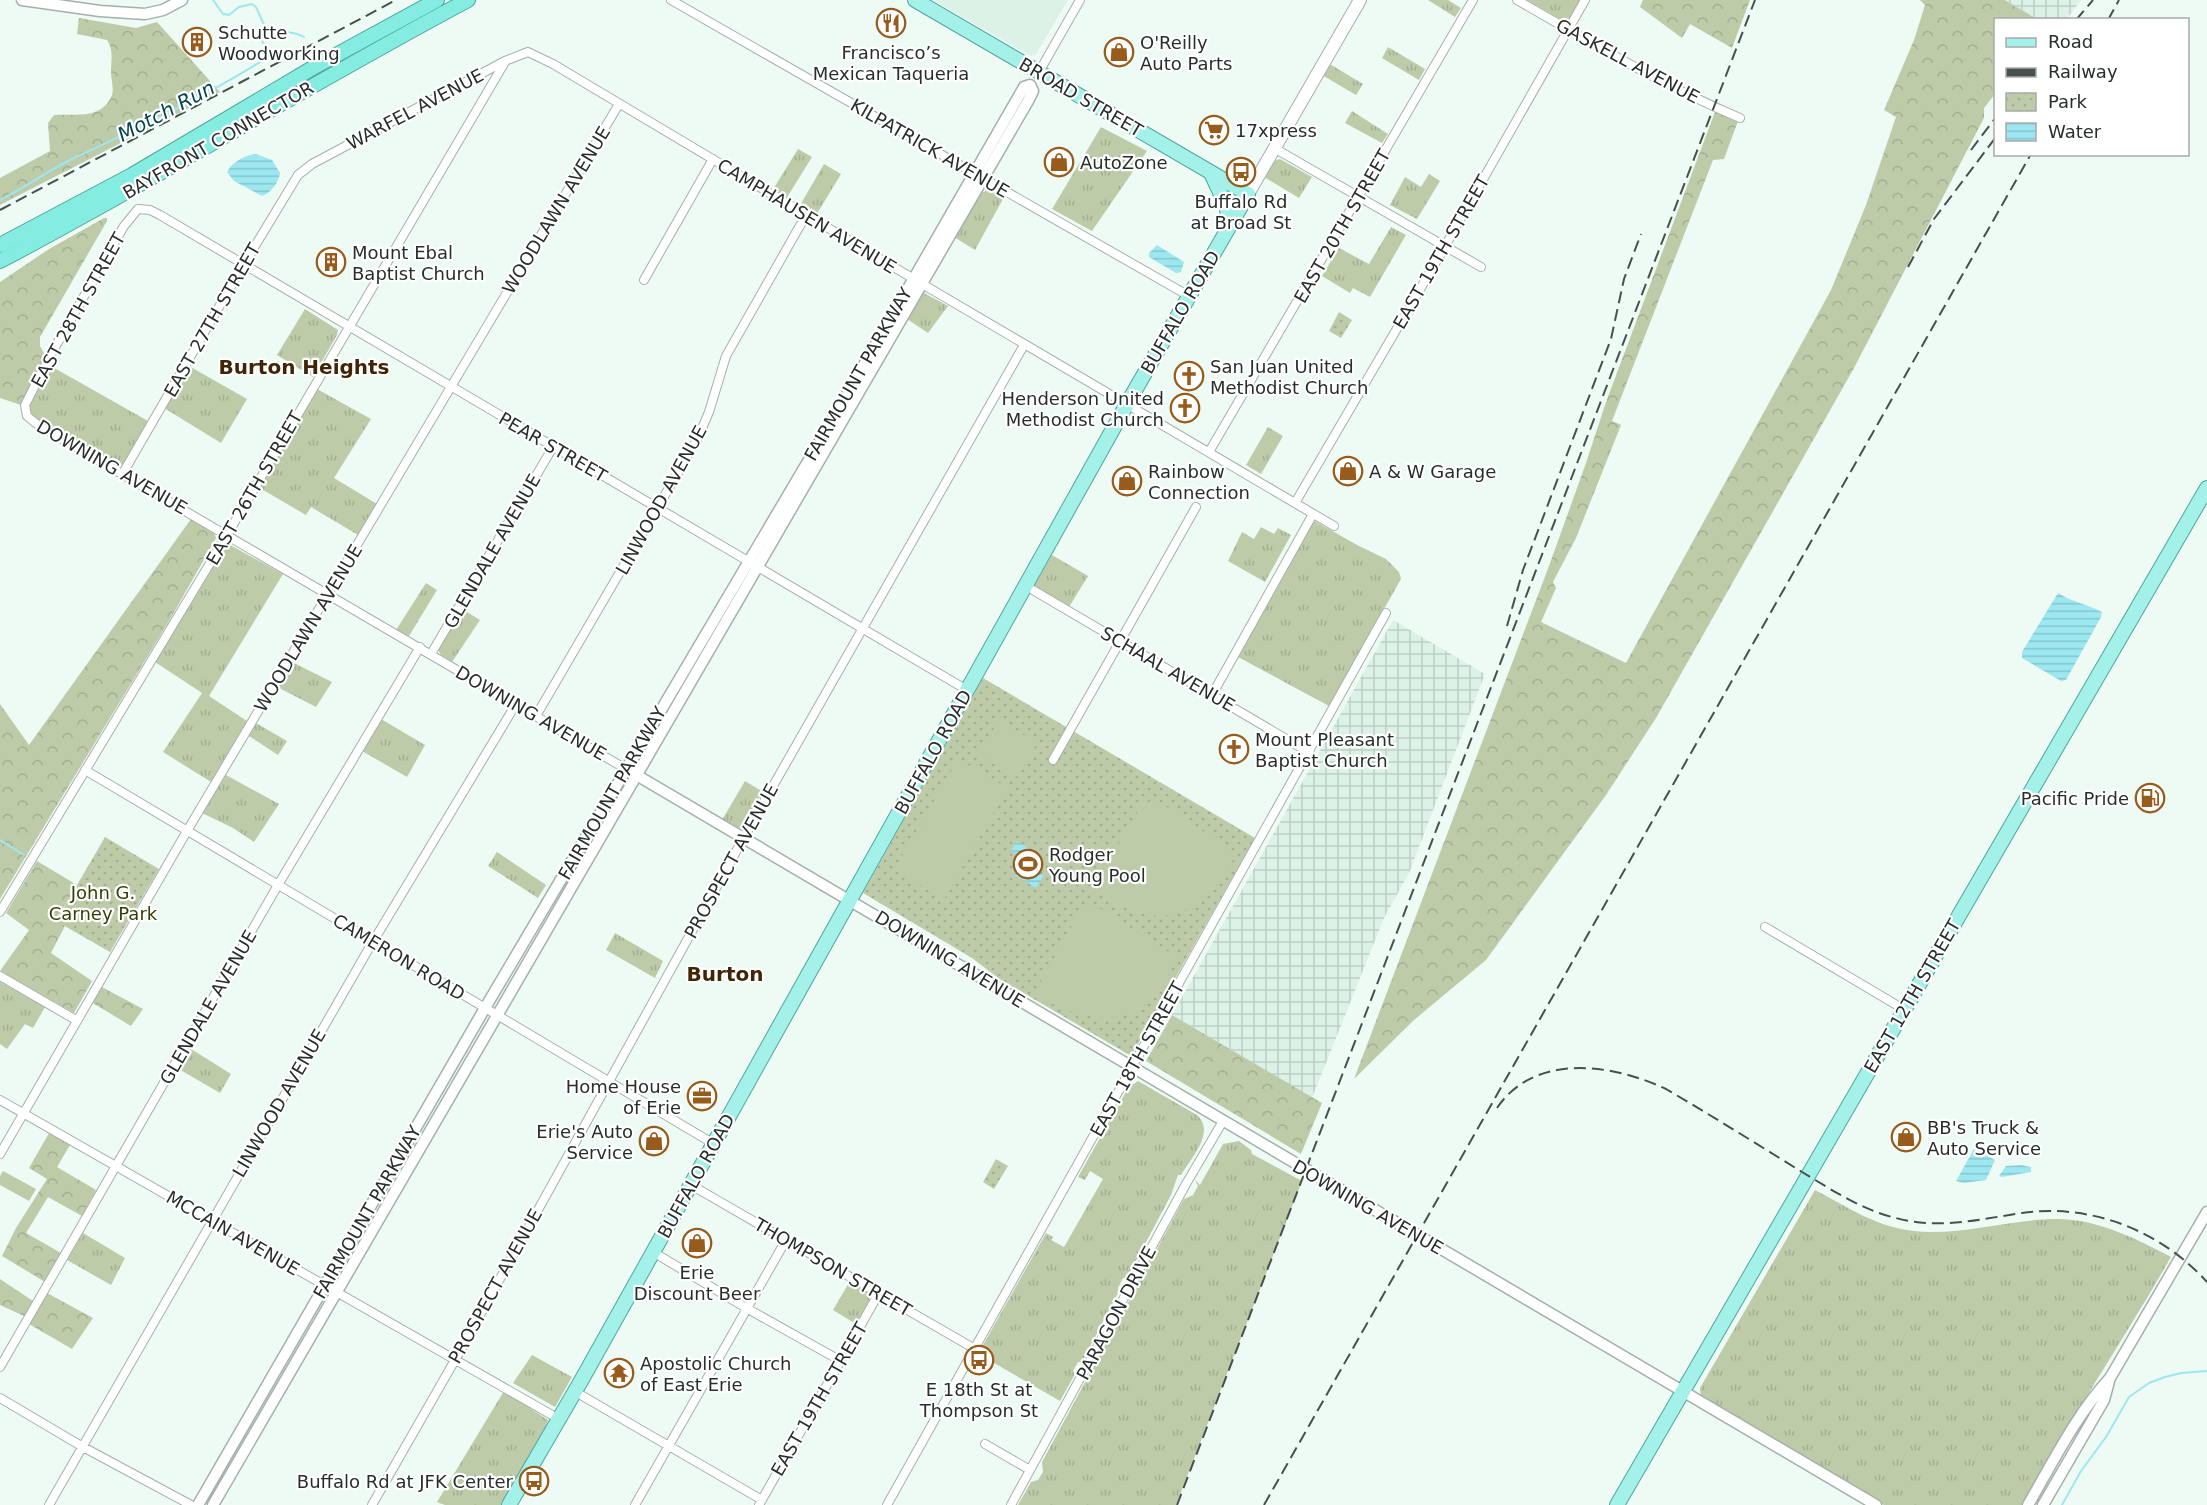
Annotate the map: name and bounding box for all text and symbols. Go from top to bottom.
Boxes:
restaurant icon: Francisco’s Mexican Taqueria [875,7,907,39]
street label: GASKELL AVENUE [1553,14,1703,108]
legend [1994,18,2189,156]
place label: Schutte Woodworking [218,22,340,64]
building icon: Schutte Woodworking [181,26,213,58]
text: Road [2048,31,2093,52]
place label: O'Reilly Auto Parts [1140,32,1232,74]
shop icon: O'Reilly Auto Parts [1103,36,1135,68]
place label: Francisco’s Mexican Taqueria [813,42,969,84]
street label: BROAD STREET [1015,53,1147,141]
text: Railway [2048,61,2118,82]
street label: WARFEL AVENUE [343,64,487,154]
water label: Motch Run [113,75,219,147]
street label: BAYFRONT CONNECTOR [119,77,317,203]
text: Park [2048,91,2087,112]
street label: KILPATRICK AVENUE [847,94,1013,202]
supermarket icon: 17xpress [1198,114,1230,146]
place label: 17xpress [1235,120,1317,141]
text: Water [2048,121,2102,142]
street label: WOODLAWN AVENUE [498,122,614,298]
street label: EAST 20TH STREET [1289,145,1395,306]
shop icon: AutoZone [1043,146,1075,178]
place label: AutoZone [1080,152,1168,173]
street label: CAMPHAUSEN AVENUE [714,154,900,278]
bus stop icon: Buffalo Rd at Broad St [1225,156,1257,188]
street label: EAST 19TH STREET [1388,171,1494,332]
place label: Buffalo Rd at Broad St [1191,191,1291,233]
street label: EAST 28TH STREET [27,228,130,391]
street label: EAST 27TH STREET [159,239,265,400]
place label: Mount Ebal Baptist Church [352,242,485,284]
building icon: Mount Ebal Baptist Church [315,246,347,278]
street label: BUFFALO ROAD [1136,247,1224,377]
street label: FAIRMOUNT PARKWAY [800,283,917,464]
district label: Burton Heights [218,355,390,379]
place label: San Juan United Methodist Church [1210,356,1368,398]
church icon: San Juan United Methodist Church [1173,360,1205,392]
place label: Henderson United Methodist Church [1001,388,1164,430]
church icon: Henderson United Methodist Church [1169,392,1201,424]
street label: EAST 26TH STREET [201,407,307,568]
street label: PEAR STREET [495,408,612,487]
street label: DOWNING AVENUE [33,415,191,519]
street label: LINWOOD AVENUE [611,422,711,578]
shop icon: A & W Garage [1332,455,1364,487]
place label: Rainbow Connection [1148,461,1250,503]
place label: A & W Garage [1369,461,1496,482]
shop icon: Rainbow Connection [1111,465,1143,497]
street label: GLENDALE AVENUE [439,470,545,632]
street label: WOODLAWN AVENUE [250,540,366,716]
street label: SCHAAL AVENUE [1097,622,1239,716]
street label: DOWNING AVENUE [452,661,610,765]
street label: BUFFALO ROAD [890,686,976,818]
street label: FAIRMOUNT PARKWAY [554,702,671,883]
place label: Mount Pleasant Baptist Church [1255,729,1394,771]
church icon: Mount Pleasant Baptist Church [1218,733,1250,765]
street label: PROSPECT AVENUE [680,780,782,942]
fuel station icon: Pacific Pride [2134,782,2166,814]
place label: Pacific Pride [2021,788,2129,809]
place label: Rodger Young Pool [1048,844,1146,886]
sports icon: Rodger Young Pool [1012,848,1044,880]
park label: John G. Carney Park [49,882,158,924]
street label: DOWNING AVENUE [871,906,1029,1012]
street label: CAMERON ROAD [329,909,469,1005]
street label: EAST 12TH STREET [1859,915,1965,1076]
street label: GLENDALE AVENUE [155,926,261,1088]
district label: Burton [687,962,763,986]
street label: EAST 18TH STREET [1086,977,1189,1140]
street label: LINWOOD AVENUE [228,1025,330,1181]
place label: Home House of Erie [566,1076,681,1118]
office icon: Home House of Erie [686,1080,718,1112]
street label: BUFFALO ROAD [653,1110,739,1242]
place label: BB's Truck & Auto Service [1927,1117,2041,1159]
street label: FAIRMOUNT PARKWAY [309,1121,426,1302]
place label: Erie's Auto Service [536,1121,633,1163]
shop icon: BB's Truck & Auto Service [1890,1121,1922,1153]
shop icon: Erie's Auto Service [638,1125,670,1157]
street label: DOWNING AVENUE [1289,1155,1447,1259]
street label: MCCAIN AVENUE [163,1186,303,1280]
street label: PROSPECT AVENUE [444,1205,546,1367]
street label: THOMPSON STREET [750,1213,916,1321]
shop icon: Erie Discount Beer [681,1227,713,1259]
street label: PARAGON DRIVE [1072,1243,1160,1383]
place label: Erie Discount Beer [634,1262,761,1304]
street label: EAST 19TH STREET [766,1318,872,1479]
bus stop icon: E 18th St at Thompson St [963,1344,995,1376]
place label: Apostolic Church of East Erie [640,1353,792,1395]
temple icon: Apostolic Church of East Erie [603,1357,635,1389]
place label: E 18th St at Thompson St [919,1379,1038,1421]
bus stop icon: Buffalo Rd at JFK Center [518,1465,550,1497]
place label: Buffalo Rd at JFK Center [297,1471,514,1492]

